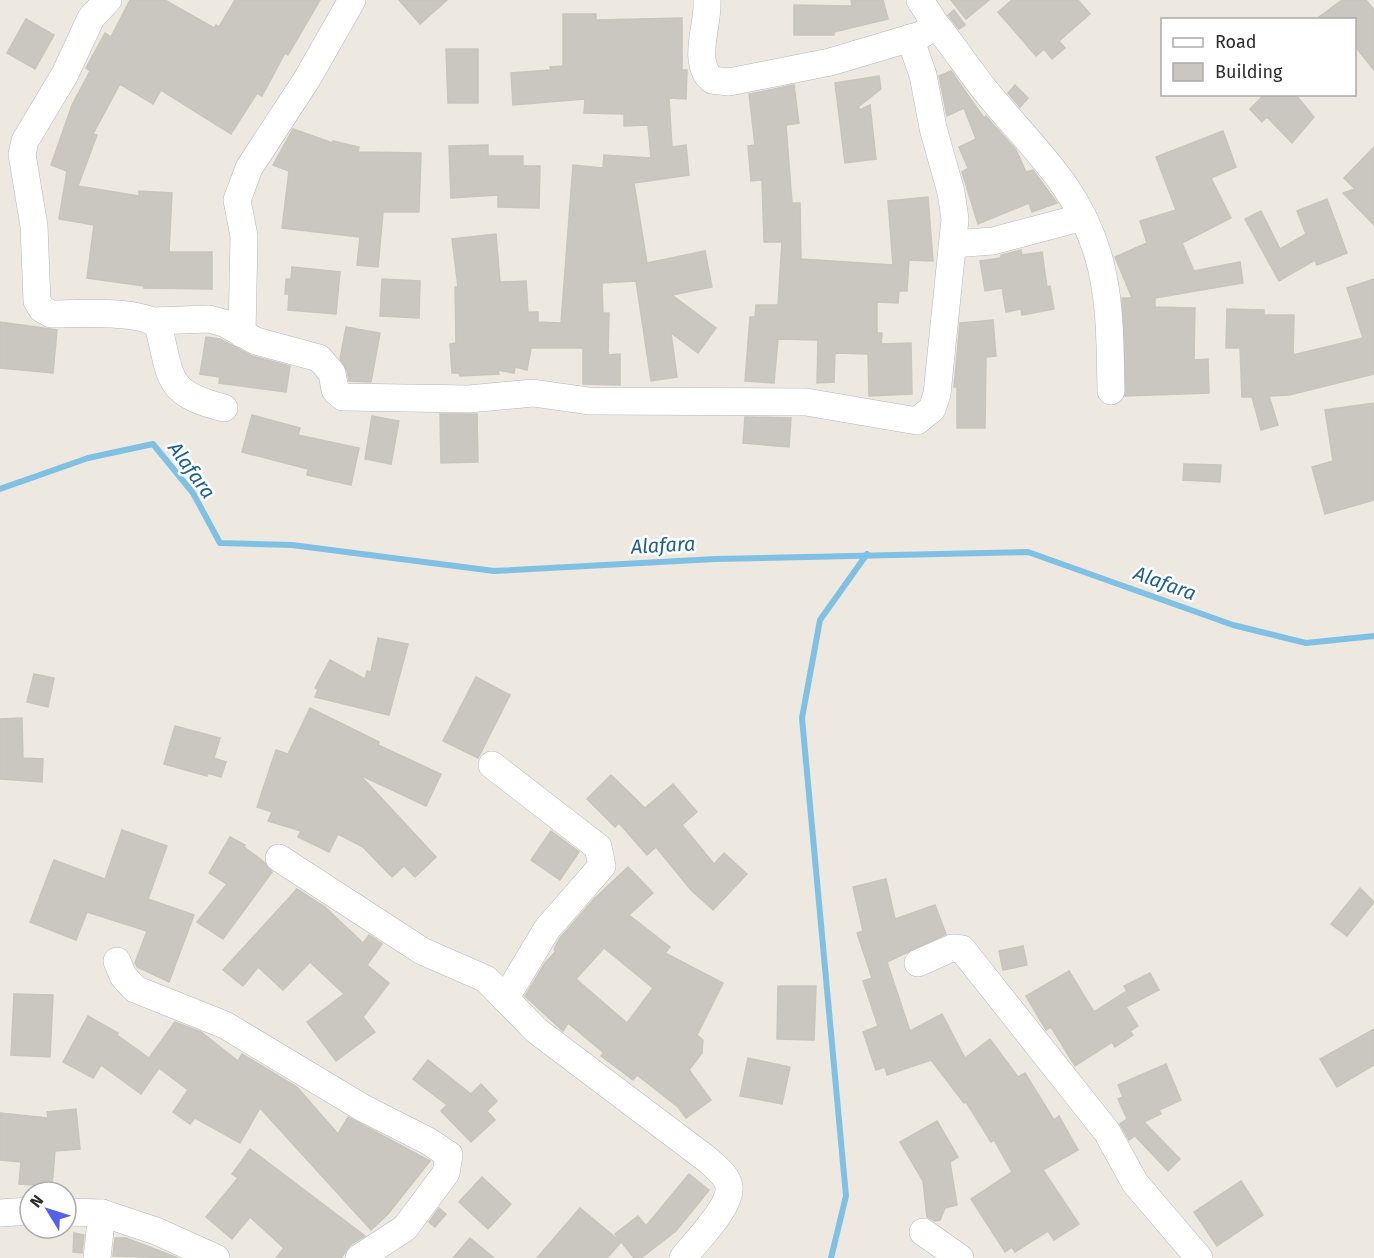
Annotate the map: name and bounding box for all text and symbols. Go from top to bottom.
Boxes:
legend [1161,18,1356,96]
text: Road [1215,31,1257,53]
text: Building [1215,61,1283,83]
water label: Alafara [163,436,221,503]
water label: Alafara [629,531,696,559]
water label: Alafara [1130,560,1199,605]
north arrow [18,1180,78,1240]
text: N [26,1191,47,1211]

